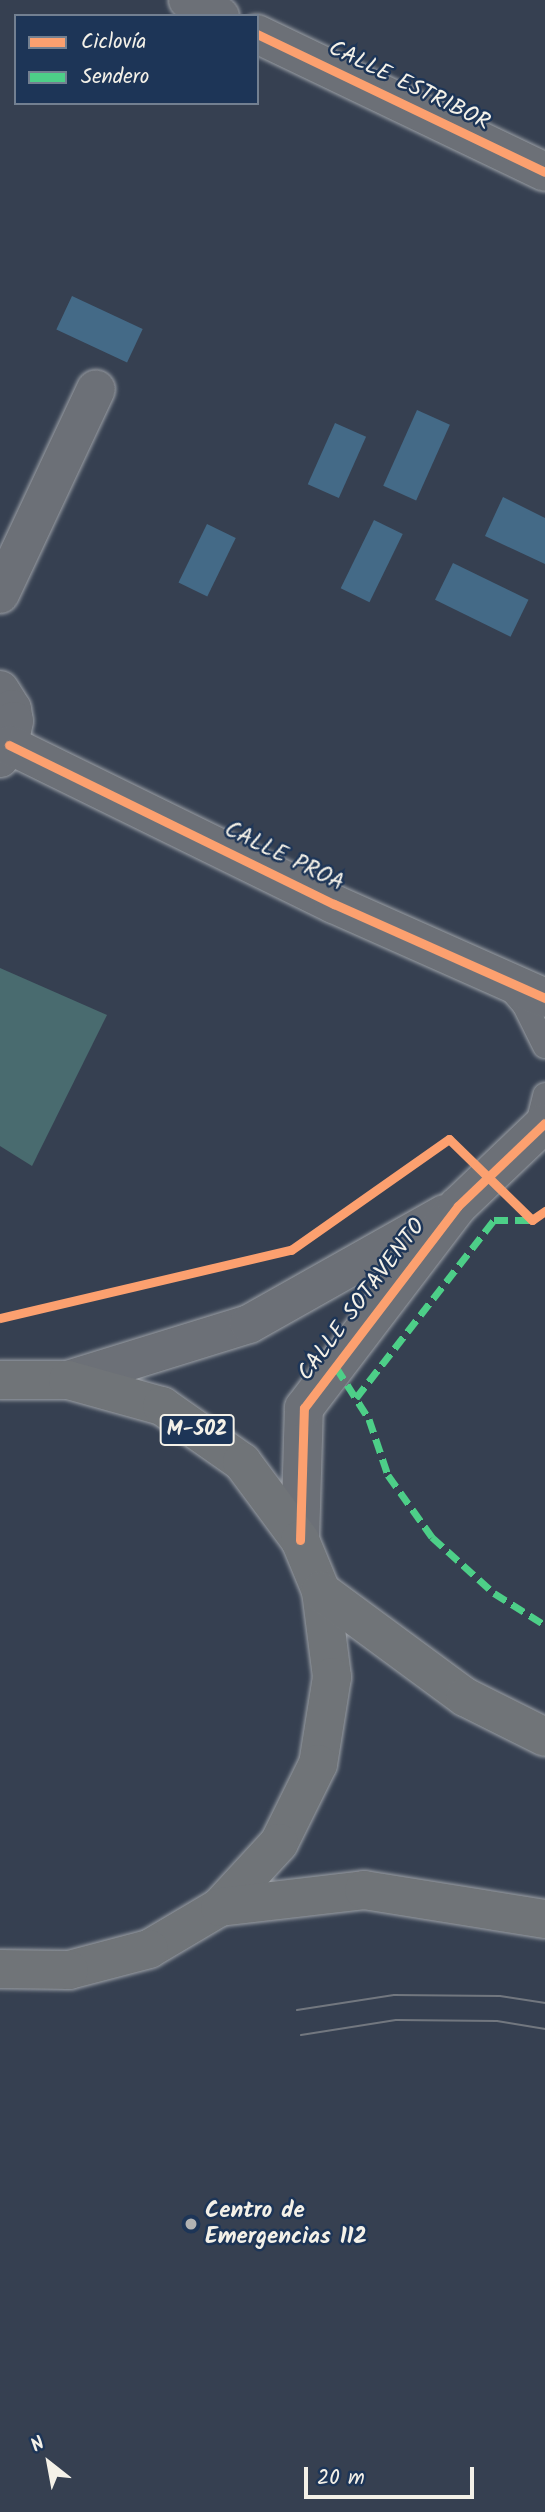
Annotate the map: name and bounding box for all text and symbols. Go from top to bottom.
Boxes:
legend [14,14,259,105]
text: Ciclovía [81,26,146,59]
street label: CALLE ESTRIBOR [324,35,494,137]
text: Sendero [81,61,149,94]
street label: CALLE PROA [220,816,348,898]
street label: CALLE SOTAVENTO [292,1213,432,1387]
road number: M-502 [158,1412,235,1448]
place label: Centro de Emergencias 112 [205,2197,367,2251]
marker: Centro de Emergencias 112 [183,2216,199,2232]
north arrow [14,2428,84,2498]
text: N [25,2429,51,2461]
scale bar [307,2452,477,2496]
text: 20 m [317,2462,365,2495]

